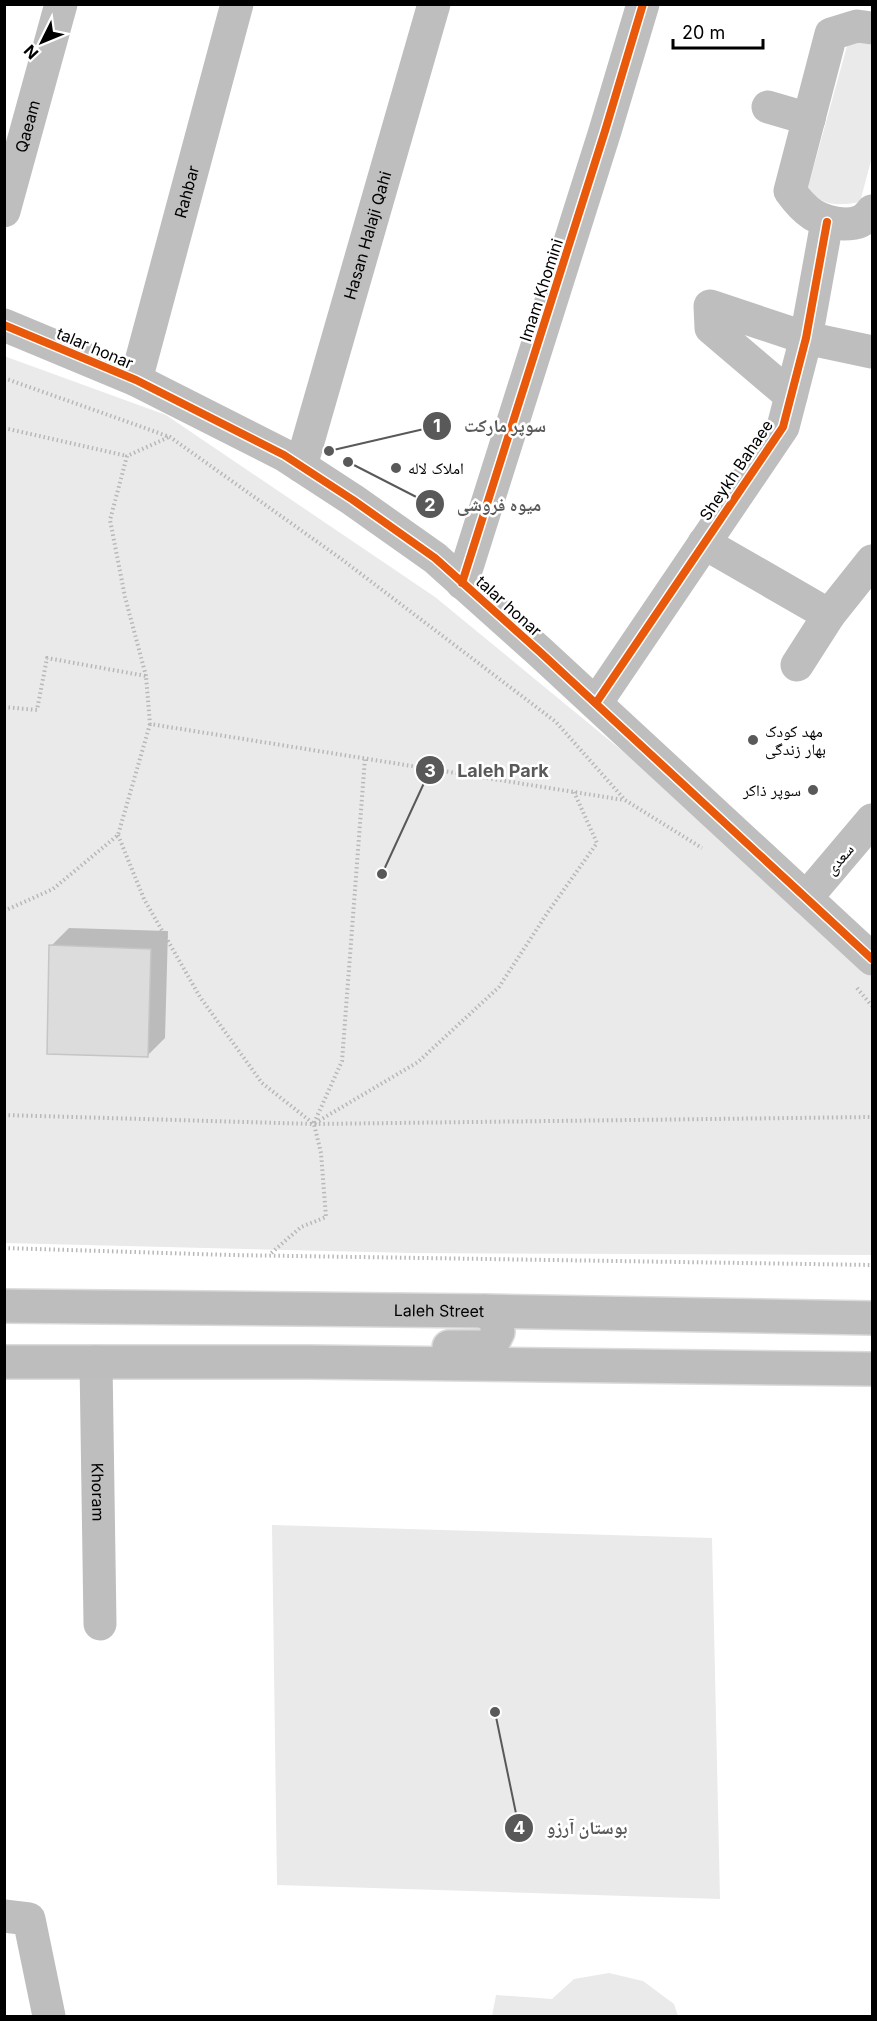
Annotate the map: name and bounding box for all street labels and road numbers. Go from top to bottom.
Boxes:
street label: Qaeam [11,98,44,155]
street label: Rahbar [170,163,203,220]
street label: Hasan Halaji Qahi [339,169,395,302]
street label: Imam Khomini [515,236,567,344]
street label: talar honar [54,323,136,373]
street label: Sheykh Bahaee [695,416,777,524]
street label: talar honar [472,571,546,641]
street label: سعدی [820,839,859,879]
street label: Laleh Street [394,1300,484,1321]
street label: Khoram [88,1462,108,1522]

